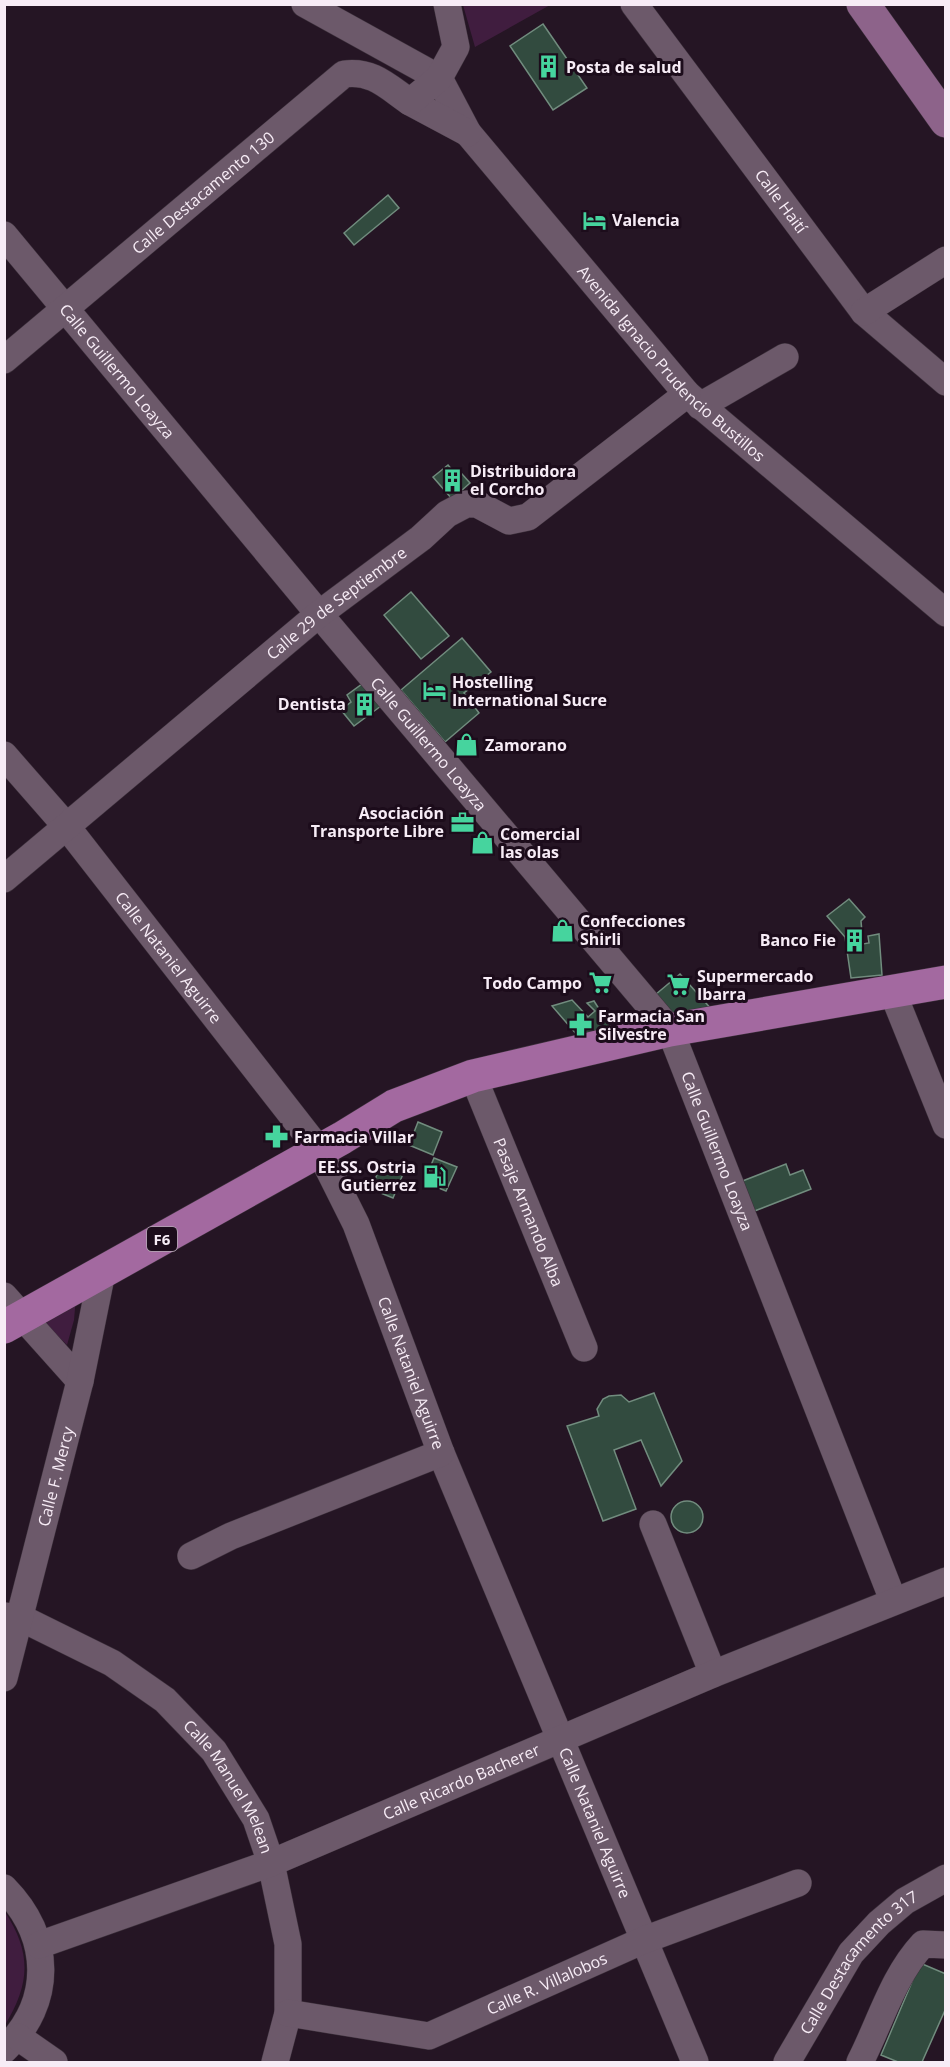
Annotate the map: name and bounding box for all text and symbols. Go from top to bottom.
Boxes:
building icon: Posta de salud [535,54,561,80]
place label: Posta de salud [566,56,682,78]
street label: Calle Destacamento 130 [127,126,279,259]
street label: Calle Haití [750,165,813,238]
hotel icon: Valencia [581,207,607,233]
place label: Valencia [612,209,680,231]
street label: Avenida Ignacio Prudencio Bustillos [573,261,770,466]
street label: Calle Guillermo Loayza [55,299,180,443]
place label: Distribuidora el Corcho [470,460,576,500]
building icon: Distribuidora el Corcho [439,467,465,493]
street label: Calle 29 de Septiembre [262,542,411,665]
place label: Hostelling International Sucre [452,671,607,711]
street label: Calle Guillermo Loayza [366,672,492,816]
hotel icon: Hostelling International Sucre [421,678,447,704]
building icon: Dentista [351,691,377,717]
place label: Dentista [278,693,346,715]
shop icon: Zamorano [454,732,480,758]
place label: Zamorano [485,734,567,756]
place label: Asociación Transporte Libre [311,802,444,842]
office icon: Asociación Transporte Libre [449,809,475,835]
place label: Comercial las olas [500,823,580,863]
shop icon: Comercial las olas [469,830,495,856]
street label: Calle Nataniel Aguirre [110,887,227,1028]
place label: Confecciones Shirli [580,910,685,950]
shop icon: Confecciones Shirli [549,917,575,943]
building icon: Banco Fie [841,927,867,953]
place label: Banco Fie [760,929,836,951]
place label: Supermercado Ibarra [697,965,814,1005]
supermarket icon: Todo Campo [587,970,613,996]
place label: Todo Campo [483,972,582,994]
supermarket icon: Supermercado Ibarra [666,972,692,998]
place label: Farmacia San Silvestre [598,1005,705,1045]
pharmacy icon: Farmacia San Silvestre [567,1012,593,1038]
street label: Calle Guillermo Loayza [676,1068,758,1234]
pharmacy icon: Farmacia Villar [263,1124,289,1150]
place label: Farmacia Villar [294,1126,414,1148]
street label: Pasaje Armando Alba [488,1134,569,1290]
place label: EE.SS. Ostria Gutierrez [318,1156,416,1196]
fuel station icon: EE.SS. Ostria Gutierrez [421,1163,447,1189]
road number: F6 [147,1227,177,1251]
street label: Calle Nataniel Aguirre [373,1293,450,1453]
street label: Calle F. Mercy [32,1423,79,1529]
street label: Calle Manuel Melean [179,1715,278,1856]
street label: Calle Ricardo Bacherer [379,1738,544,1825]
street label: Calle Nataniel Aguirre [554,1744,636,1902]
street label: Calle Destacamento 317 [795,1885,921,2038]
street label: Calle R. Villalobos [483,1947,611,2020]

